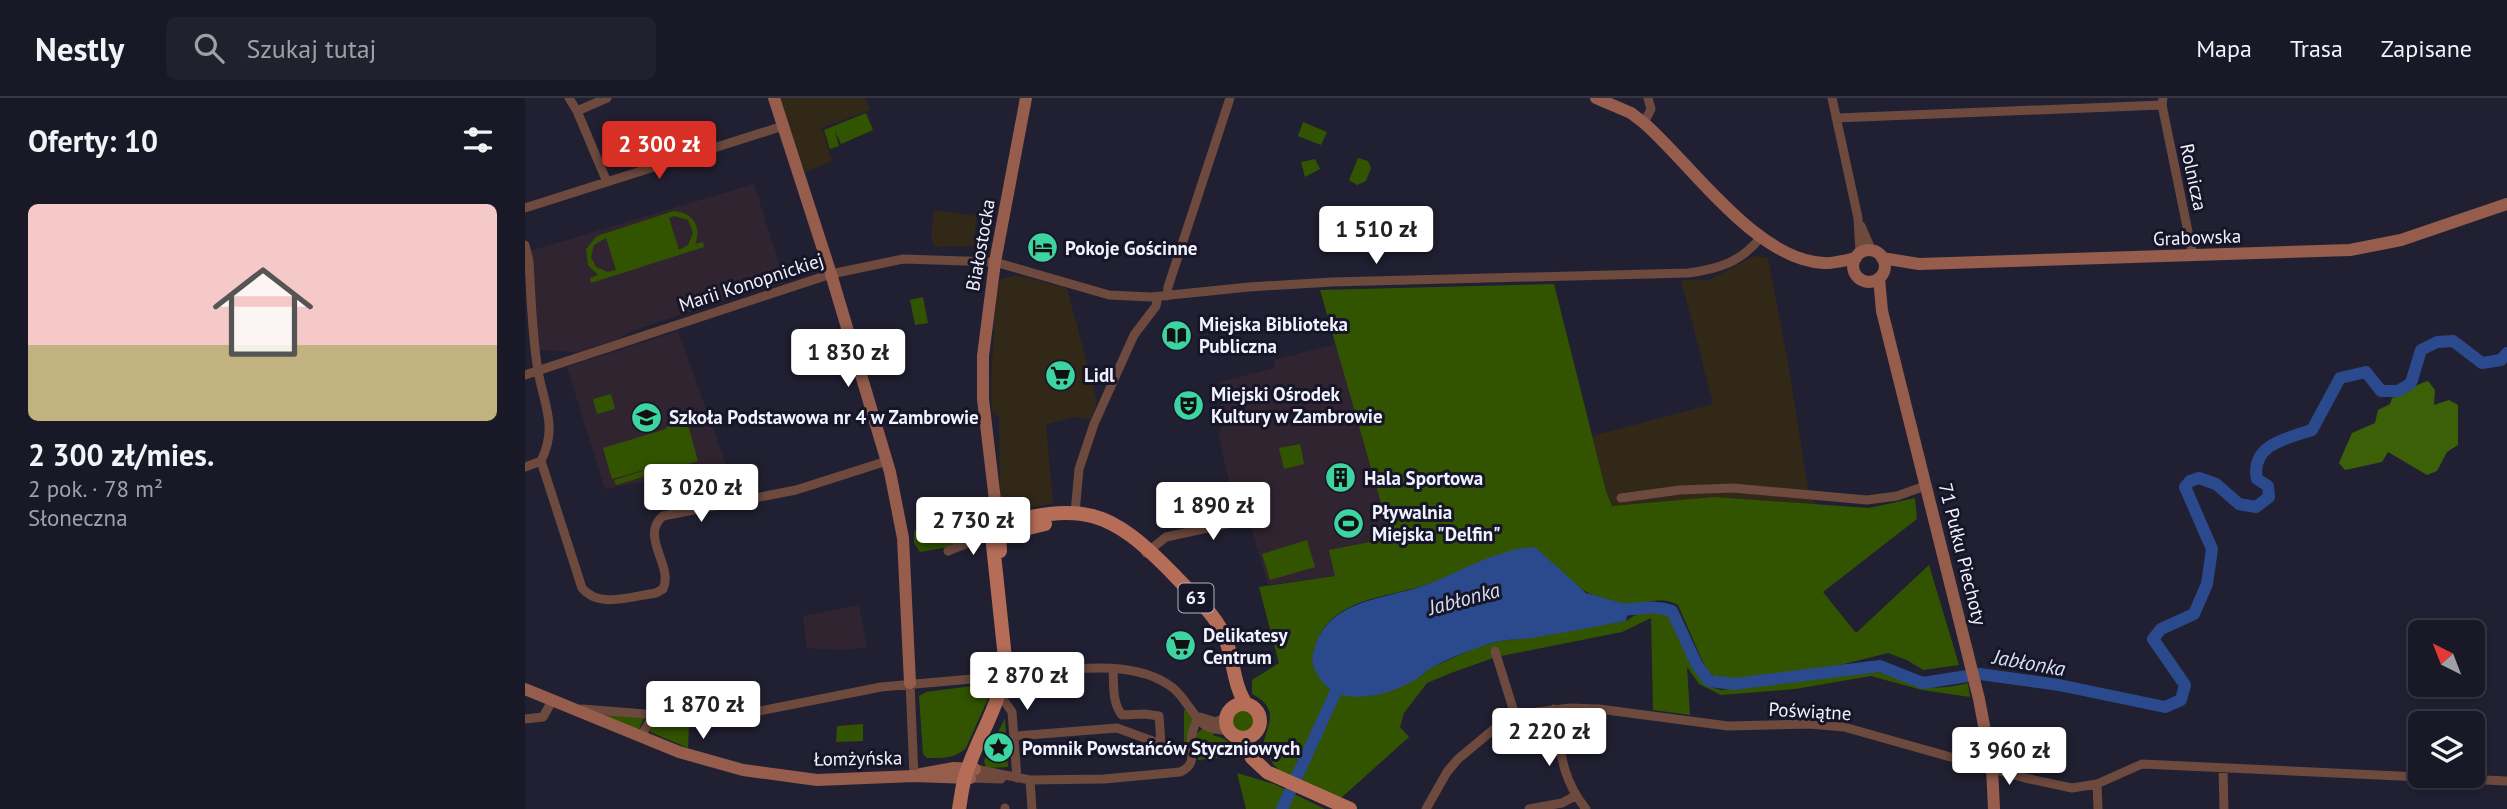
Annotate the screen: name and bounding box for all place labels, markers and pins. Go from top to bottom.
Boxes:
pin: 2 300 zł [587,122,731,181]
pin: 1 510 zł [1304,206,1448,266]
hotel icon: Pokoje Gościnne [1025,231,1059,265]
place label: Pokoje Gościnne [1065,236,1198,260]
place label: Miejska Biblioteka Publiczna [1199,312,1348,358]
library icon: Miejska Biblioteka Publiczna [1159,318,1193,352]
pin: 1 830 zł [776,330,920,389]
supermarket icon: Lidl [1044,358,1078,392]
place label: Lidl [1084,363,1115,387]
place label: Miejski Ośrodek Kultury w Zambrowie [1211,382,1383,428]
theatre icon: Miejski Ośrodek Kultury w Zambrowie [1171,388,1205,422]
school or university icon: Szkoła Podstawowa nr 4 w Zambrowie [629,400,663,434]
place label: Szkoła Podstawowa nr 4 w Zambrowie [669,405,979,429]
building icon: Hala Sportowa [1324,461,1358,495]
pin: 3 020 zł [629,464,773,524]
place label: Hala Sportowa [1364,466,1483,490]
pin: 1 890 zł [1141,482,1285,542]
pin: 2 730 zł [901,498,1045,557]
place label: Pływalnia Miejska "Delfin" [1372,500,1501,546]
sports icon: Pływalnia Miejska "Delfin" [1332,506,1366,540]
place label: Delikatesy Centrum [1203,623,1289,669]
supermarket icon: Delikatesy Centrum [1163,629,1197,663]
pin: 2 870 zł [955,652,1099,712]
pin: 1 870 zł [631,682,775,741]
pin: 2 220 zł [1477,708,1621,768]
pin: 3 960 zł [1937,728,2081,787]
place icon: Pomnik Powstańców Styczniowych [982,731,1016,765]
place label: Pomnik Powstańców Styczniowych [1022,736,1300,760]

